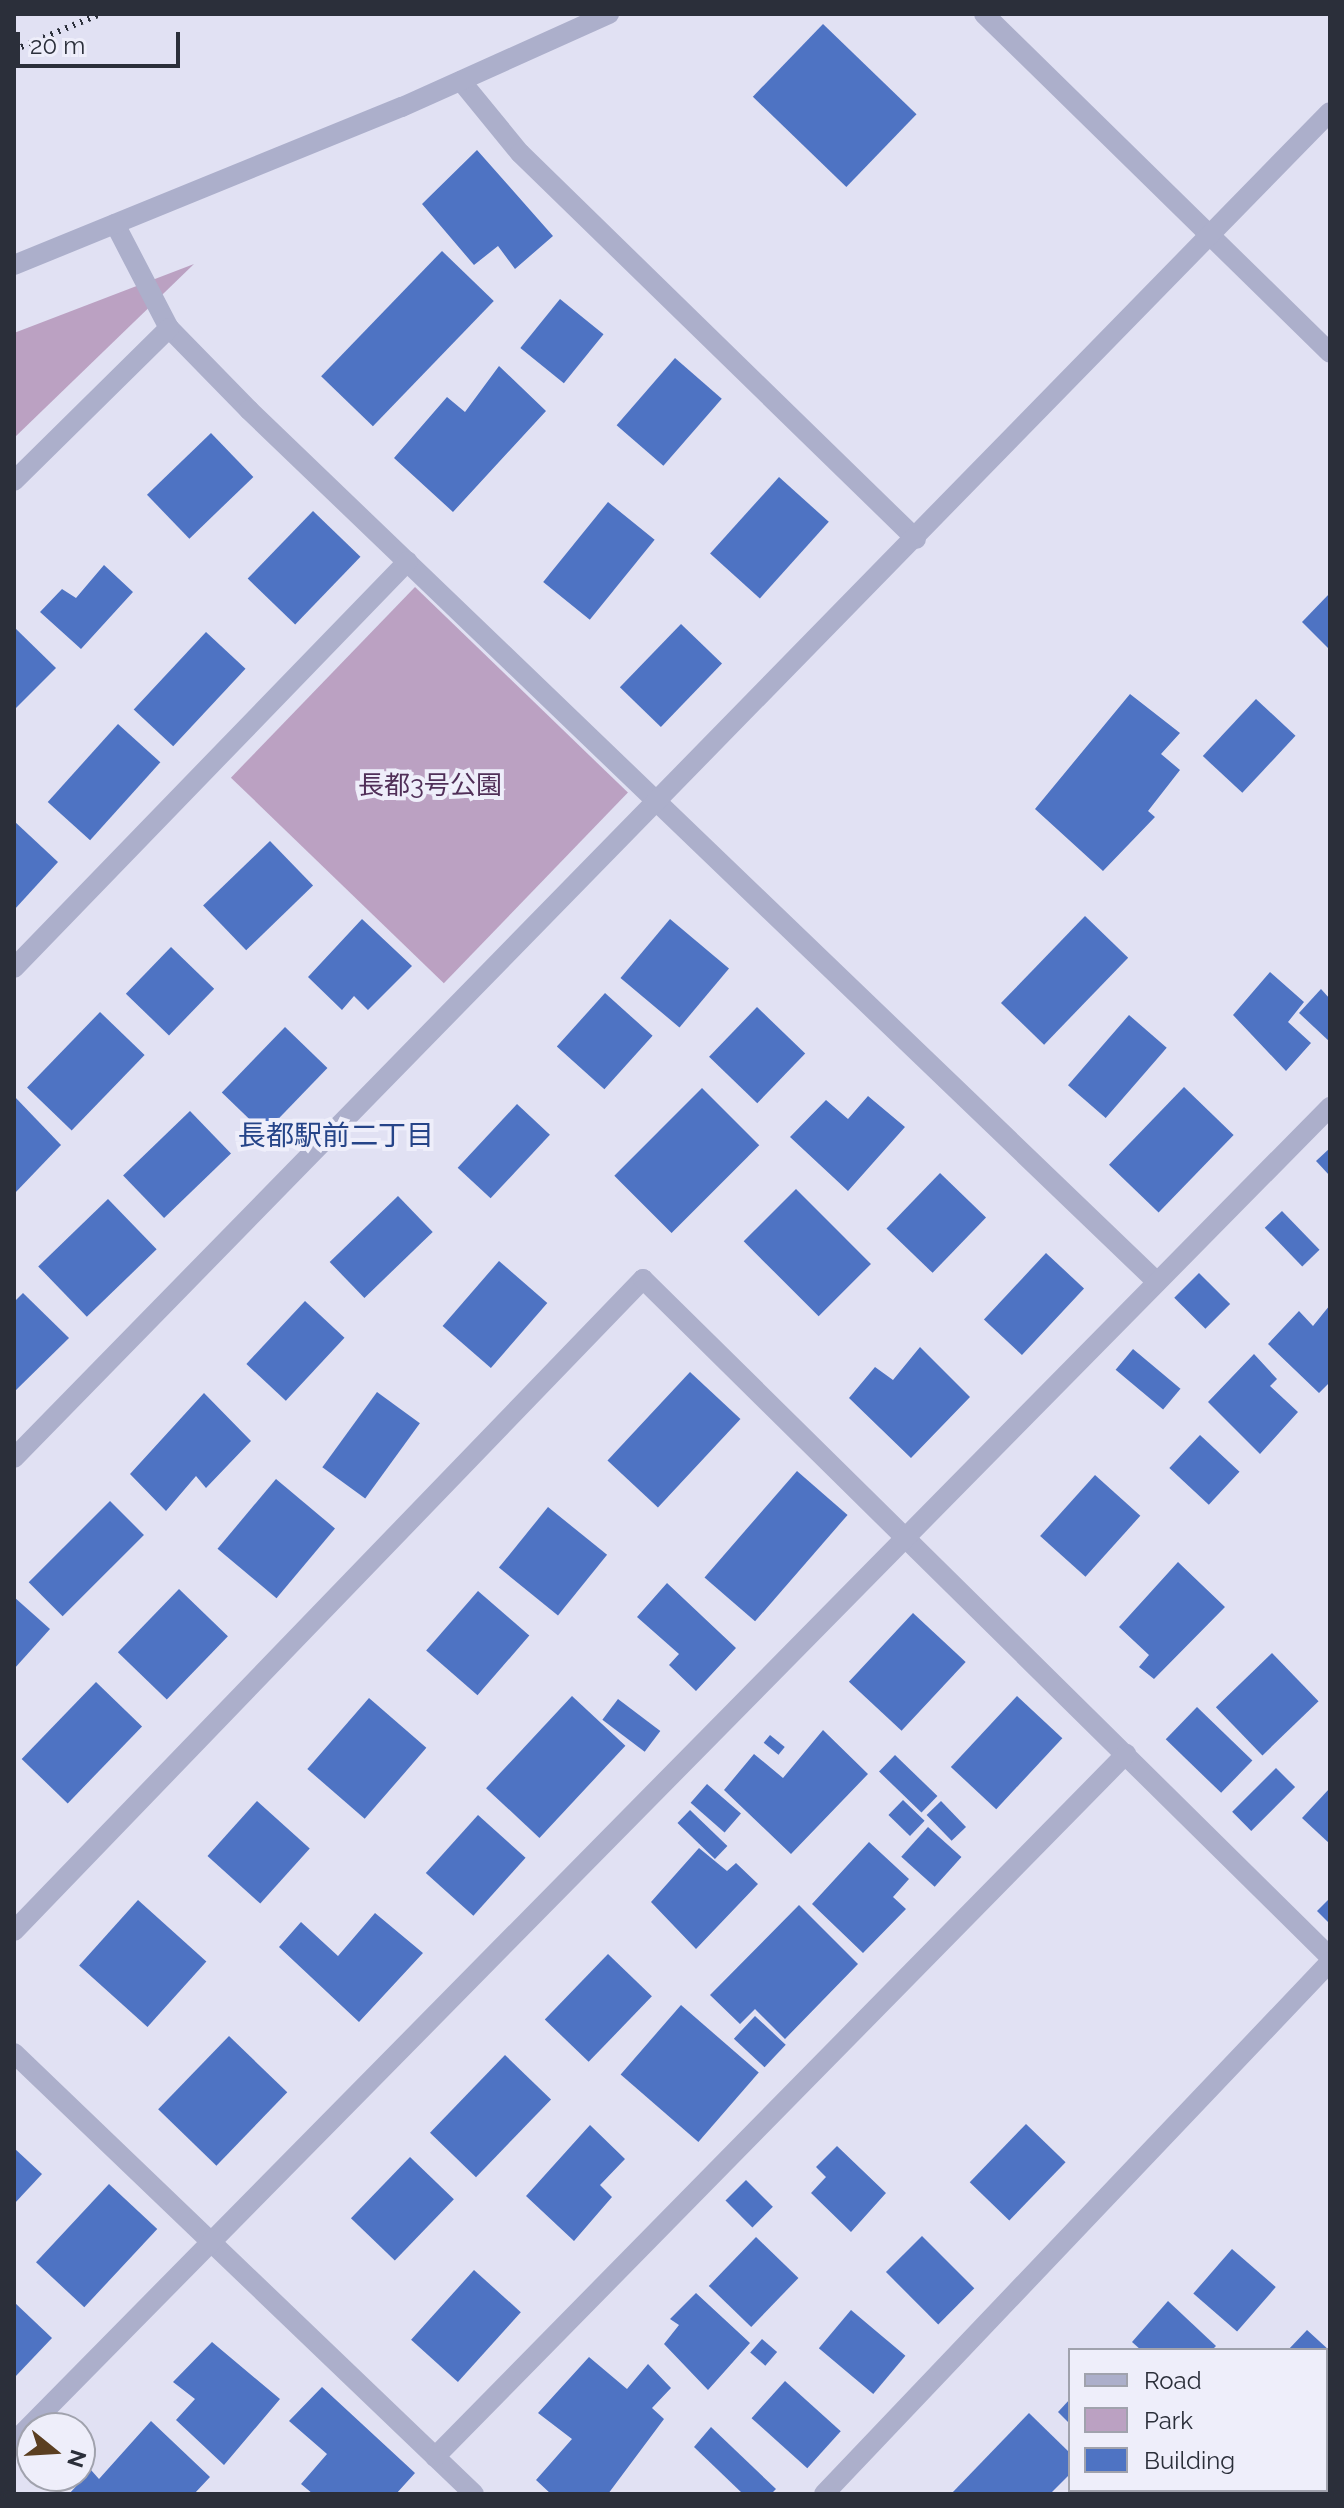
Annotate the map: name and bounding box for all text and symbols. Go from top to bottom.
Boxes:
scale bar [20,16,184,66]
text: 20 m [30,31,85,60]
park label: 長都3号公園 [358,770,502,802]
district label: 長都駅前二丁目 [238,1119,434,1153]
legend [1068,2348,1328,2492]
text: Road [1144,2366,1202,2395]
text: Park [1144,2406,1193,2435]
north arrow [16,2412,96,2492]
text: Building [1144,2446,1235,2475]
text: N [62,2447,92,2471]

